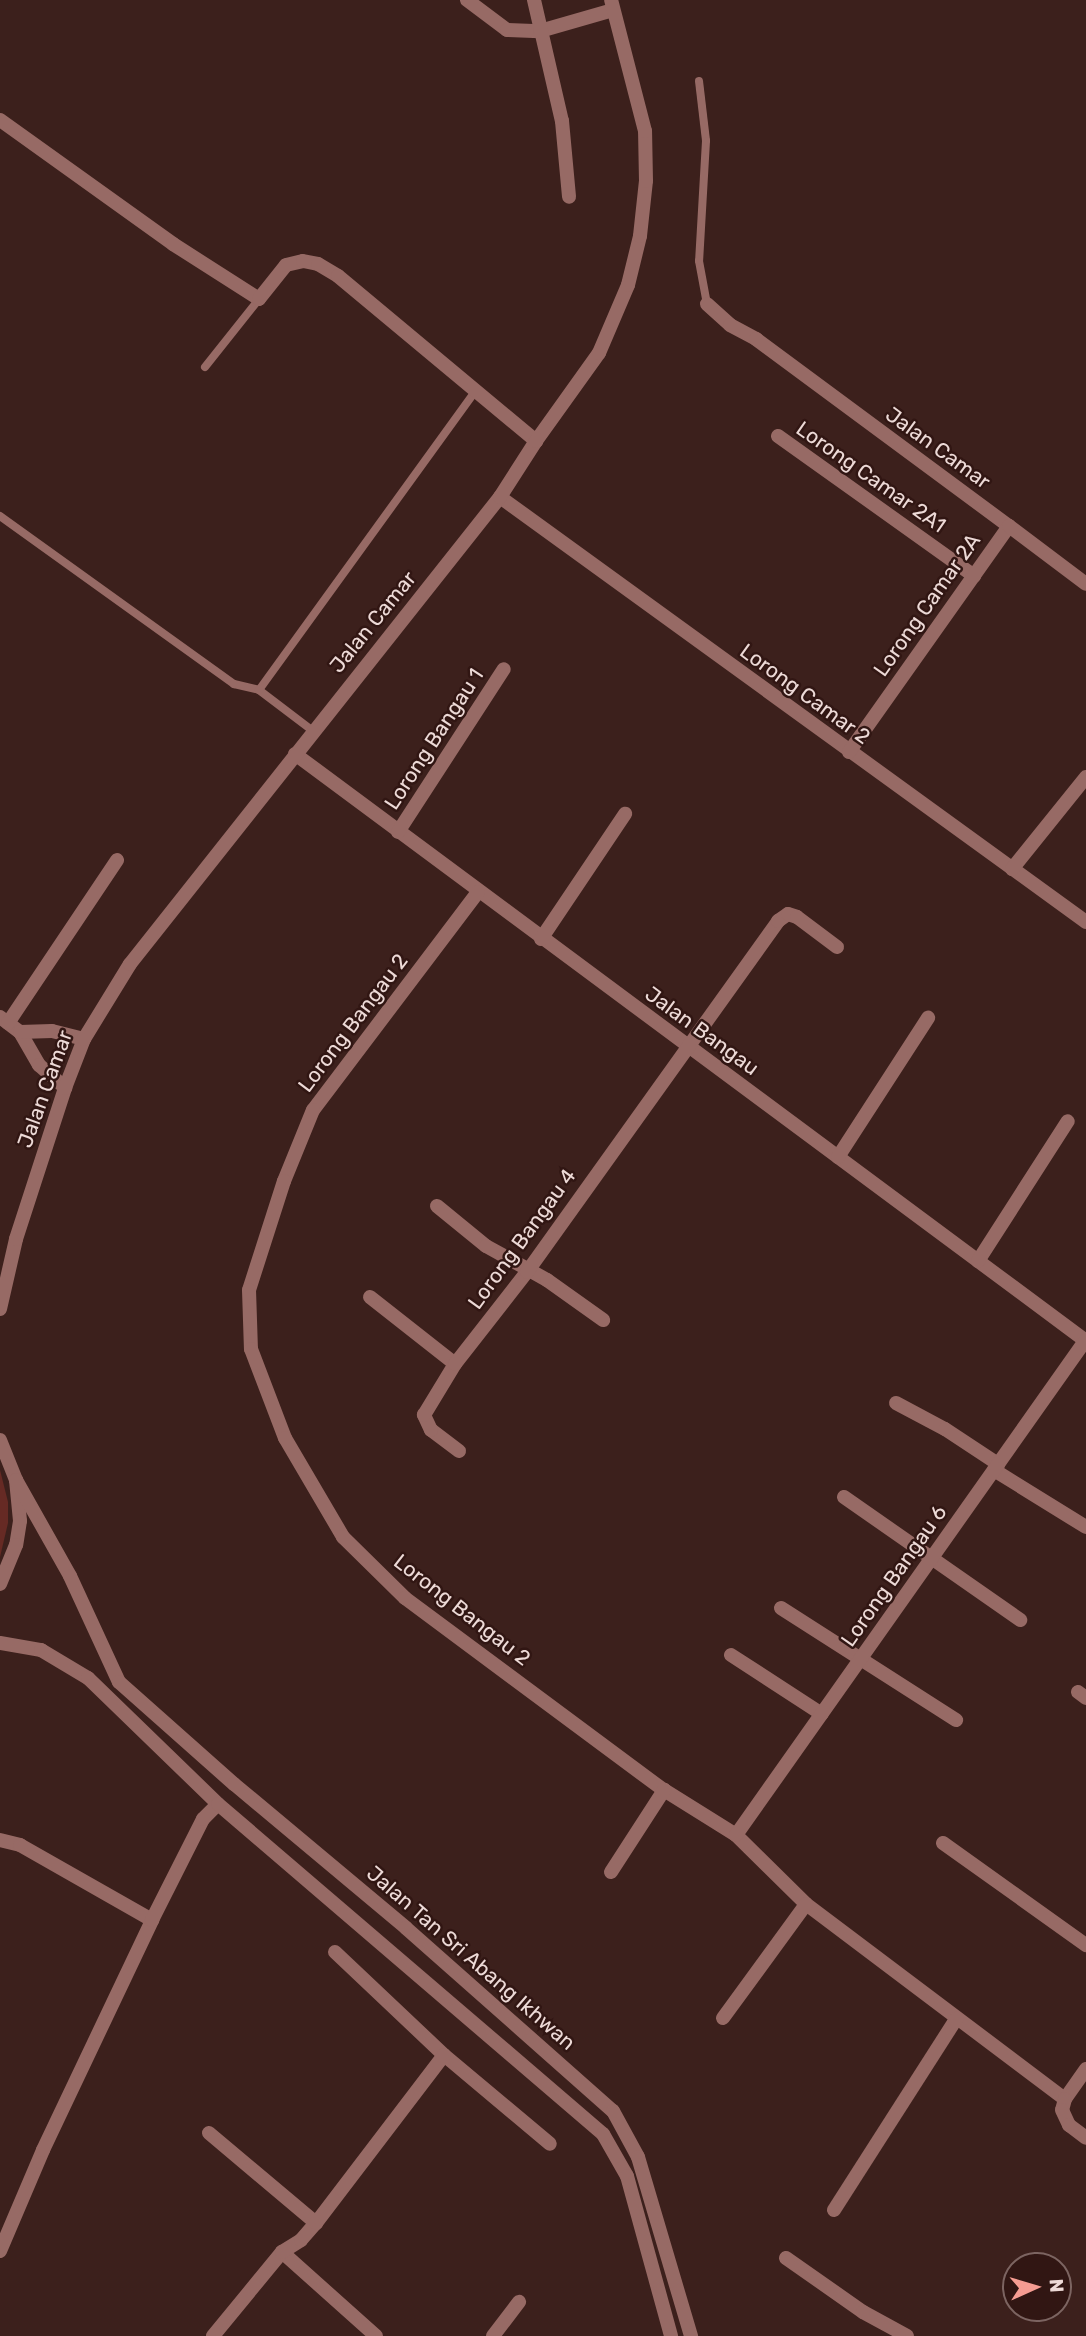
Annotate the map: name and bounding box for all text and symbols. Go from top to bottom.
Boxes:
street label: Jalan Camar [881,402,995,494]
street label: Lorong Camar 2A1 [791,416,951,538]
street label: Lorong Camar 2A [868,528,986,682]
street label: Jalan Camar [324,566,422,678]
street label: Lorong Camar 2 [735,638,875,750]
street label: Lorong Bangau 1 [379,664,489,814]
street label: Lorong Bangau 2 [293,949,413,1097]
street label: Jalan Bangau [640,981,764,1081]
street label: Jalan Camar [12,1027,78,1151]
street label: Lorong Bangau 4 [463,1164,581,1314]
street label: Lorong Bangau 6 [836,1500,952,1652]
street label: Lorong Bangau 2 [389,1549,535,1671]
street label: Jalan Tan Sri Abang Ikhwan [361,1860,581,2056]
north arrow [1002,2252,1072,2322]
text: N [1045,2278,1068,2293]

